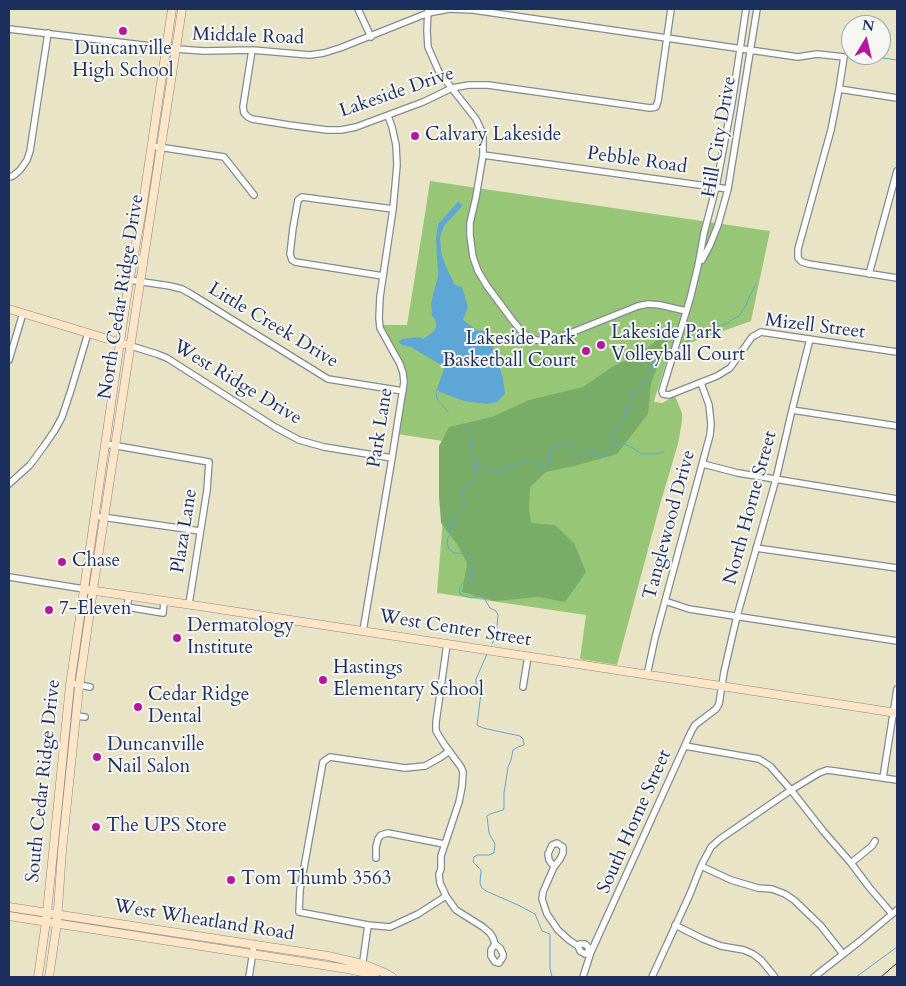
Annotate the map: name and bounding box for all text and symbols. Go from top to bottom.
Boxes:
north arrow [841,15,891,65]
text: N [861,15,876,36]
street label: Middale Road [192,24,304,50]
marker: Duncanville High School [117,25,129,37]
place label: Duncanville High School [72,39,174,83]
street label: Lakeside Drive [337,63,457,123]
street label: Hill City Drive [698,74,742,200]
place label: Calvary Lakeside [425,125,561,147]
marker: Calvary Lakeside [409,130,421,142]
street label: Pebble Road [586,143,688,179]
street label: North Cedar Ridge Drive [95,193,149,401]
street label: Little Creek Drive [204,278,342,374]
street label: Mizell Street [764,310,866,344]
place label: Lakeside Park Volleyball Court [611,323,745,367]
place label: Lakeside Park Basketball Court [442,329,576,373]
street label: West Ridge Drive [169,336,305,430]
marker: Lakeside Park Volleyball Court [595,339,607,351]
marker: Lakeside Park Basketball Court [580,345,592,357]
street label: Park Lane [363,386,399,470]
street label: North Horne Street [720,429,782,587]
street label: Tanglewood Drive [639,448,701,602]
street label: Plaza Lane [167,487,203,575]
place label: Chase [72,551,120,573]
marker: Chase [56,556,68,568]
place label: 7-Eleven [59,599,131,621]
marker: 7-Eleven [43,604,55,616]
street label: West Center Street [377,606,533,652]
place label: Dermatology Institute [187,616,294,660]
marker: Dermatology Institute [171,632,183,644]
place label: Hastings Elementary School [333,658,484,702]
marker: Hastings Elementary School [317,674,329,686]
street label: South Cedar Ridge Drive [22,678,66,884]
place label: Cedar Ridge Dental [148,685,249,729]
marker: Cedar Ridge Dental [132,701,144,713]
place label: Duncanville Nail Salon [107,735,205,779]
street label: South Horne Street [593,747,677,897]
marker: Duncanville Nail Salon [91,751,103,763]
place label: The UPS Store [106,816,227,838]
marker: The UPS Store [90,821,102,833]
place label: Tom Thumb 3563 [241,869,391,891]
marker: Tom Thumb 3563 [225,874,237,886]
street label: West Wheatland Road [112,895,296,947]

